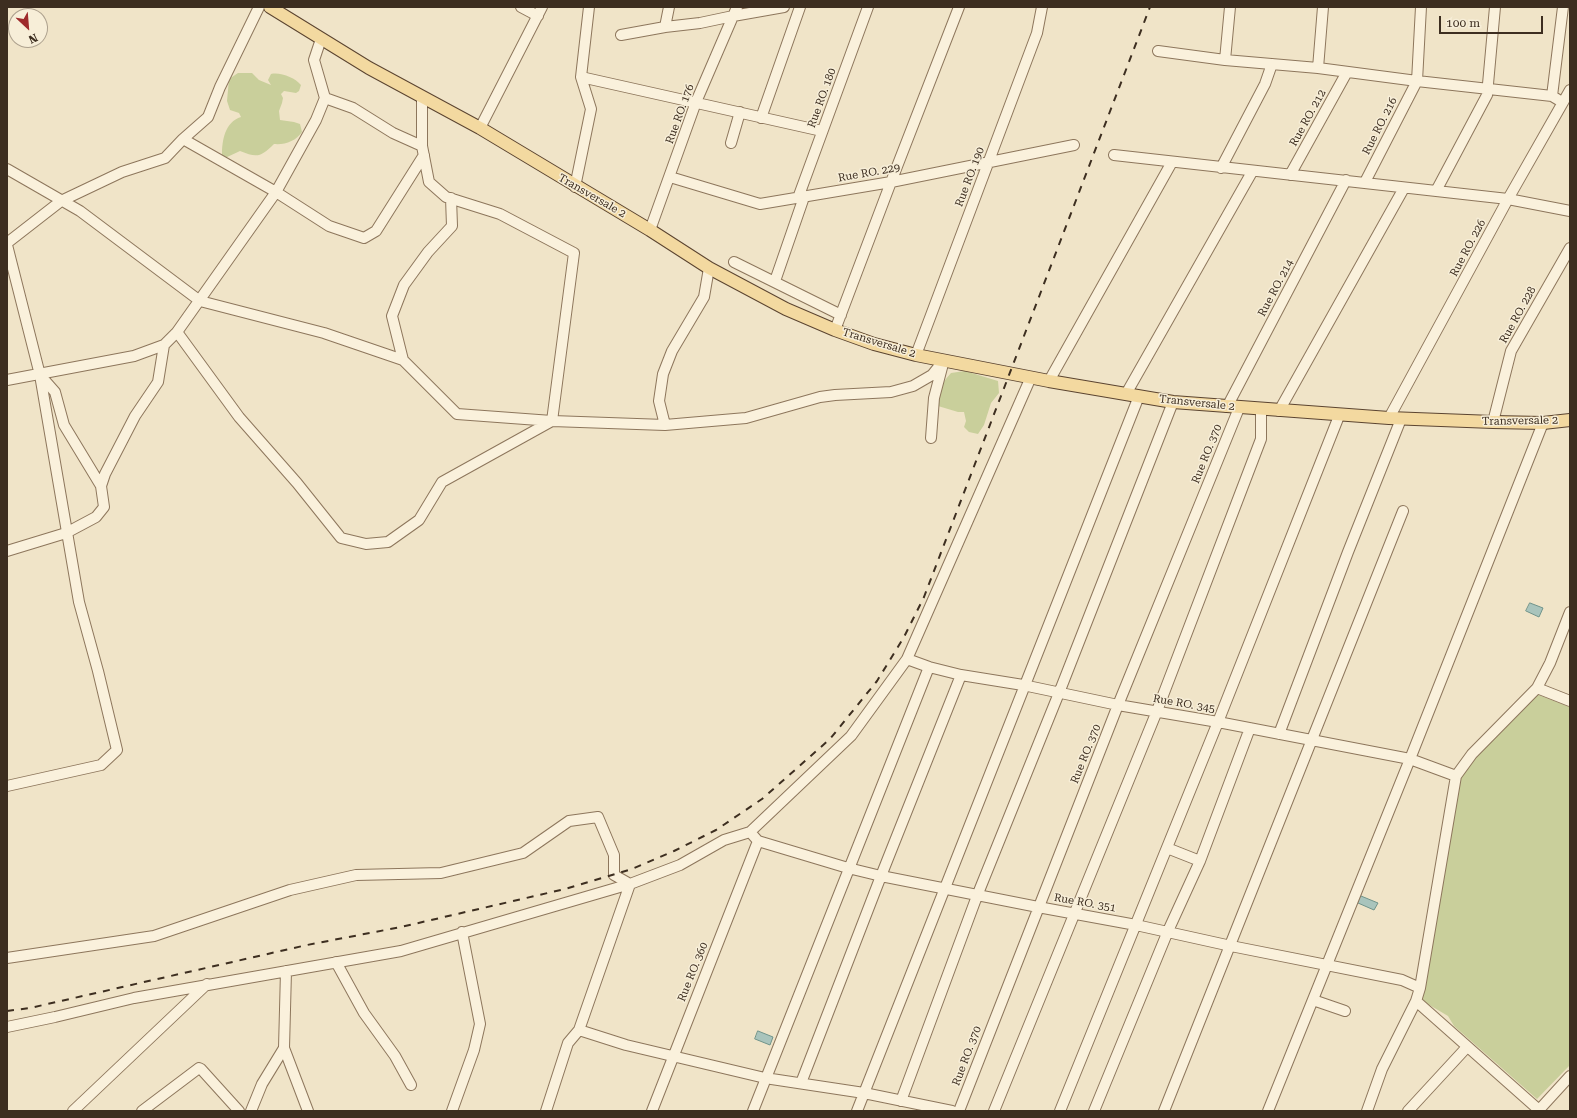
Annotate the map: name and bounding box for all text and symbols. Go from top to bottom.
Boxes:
north arrow [8,8,48,48]
scale bar [1441,8,1545,34]
text: 100 m [1446,16,1480,30]
text: N [26,31,40,46]
street label: Rue RO. 180 [805,66,839,130]
street label: Rue RO. 176 [663,82,697,146]
street label: Rue RO. 212 [1287,87,1329,149]
street label: Rue RO. 216 [1360,95,1400,157]
street label: Rue RO. 190 [953,145,987,209]
street label: Rue RO. 229 [837,161,901,185]
street label: Transversale 2 [556,171,628,221]
street label: Rue RO. 226 [1447,217,1489,279]
street label: Rue RO. 214 [1255,257,1297,319]
street label: Rue RO. 228 [1497,284,1539,346]
street label: Transversale 2 [841,326,917,360]
street label: Transversale 2 [1158,392,1236,414]
street label: Transversale 2 [1482,414,1558,428]
street label: Rue RO. 370 [1189,422,1225,486]
street label: Rue RO. 345 [1152,692,1216,716]
street label: Rue RO. 370 [1068,722,1104,786]
street label: Rue RO. 351 [1053,891,1117,915]
street label: Rue RO. 360 [675,940,711,1004]
street label: Rue RO. 370 [950,1024,984,1088]

